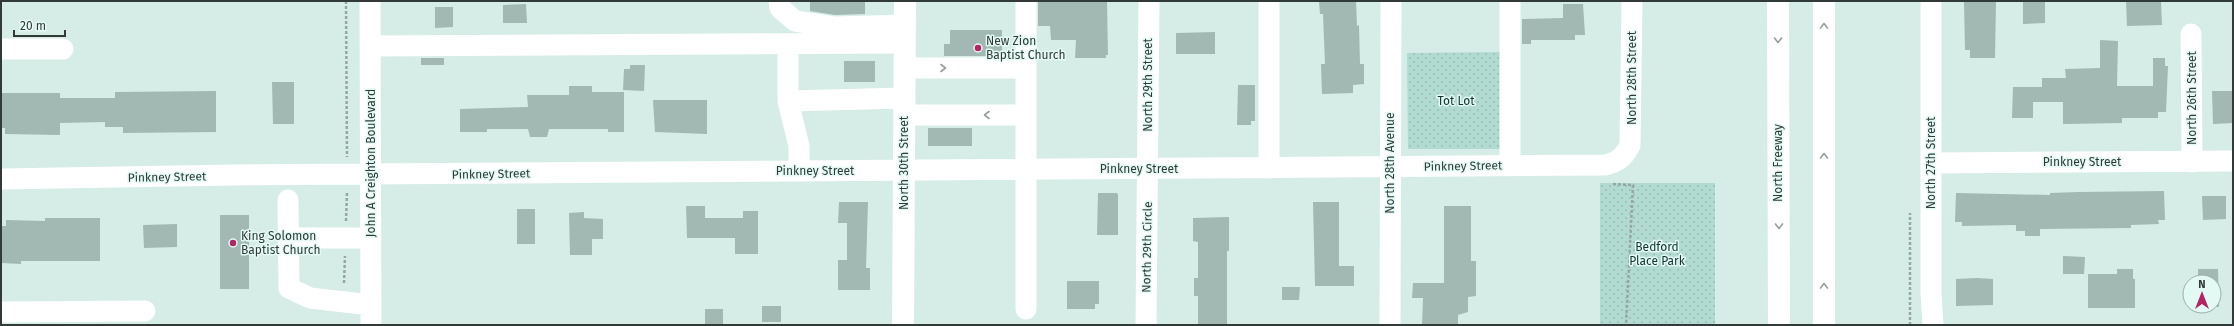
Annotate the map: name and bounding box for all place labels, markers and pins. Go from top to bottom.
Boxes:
place label: New Zion Baptist Church [986,34,1065,62]
marker: New Zion Baptist Church [973,43,983,53]
place label: King Solomon Baptist Church [241,229,320,257]
marker: King Solomon Baptist Church [228,238,238,248]

